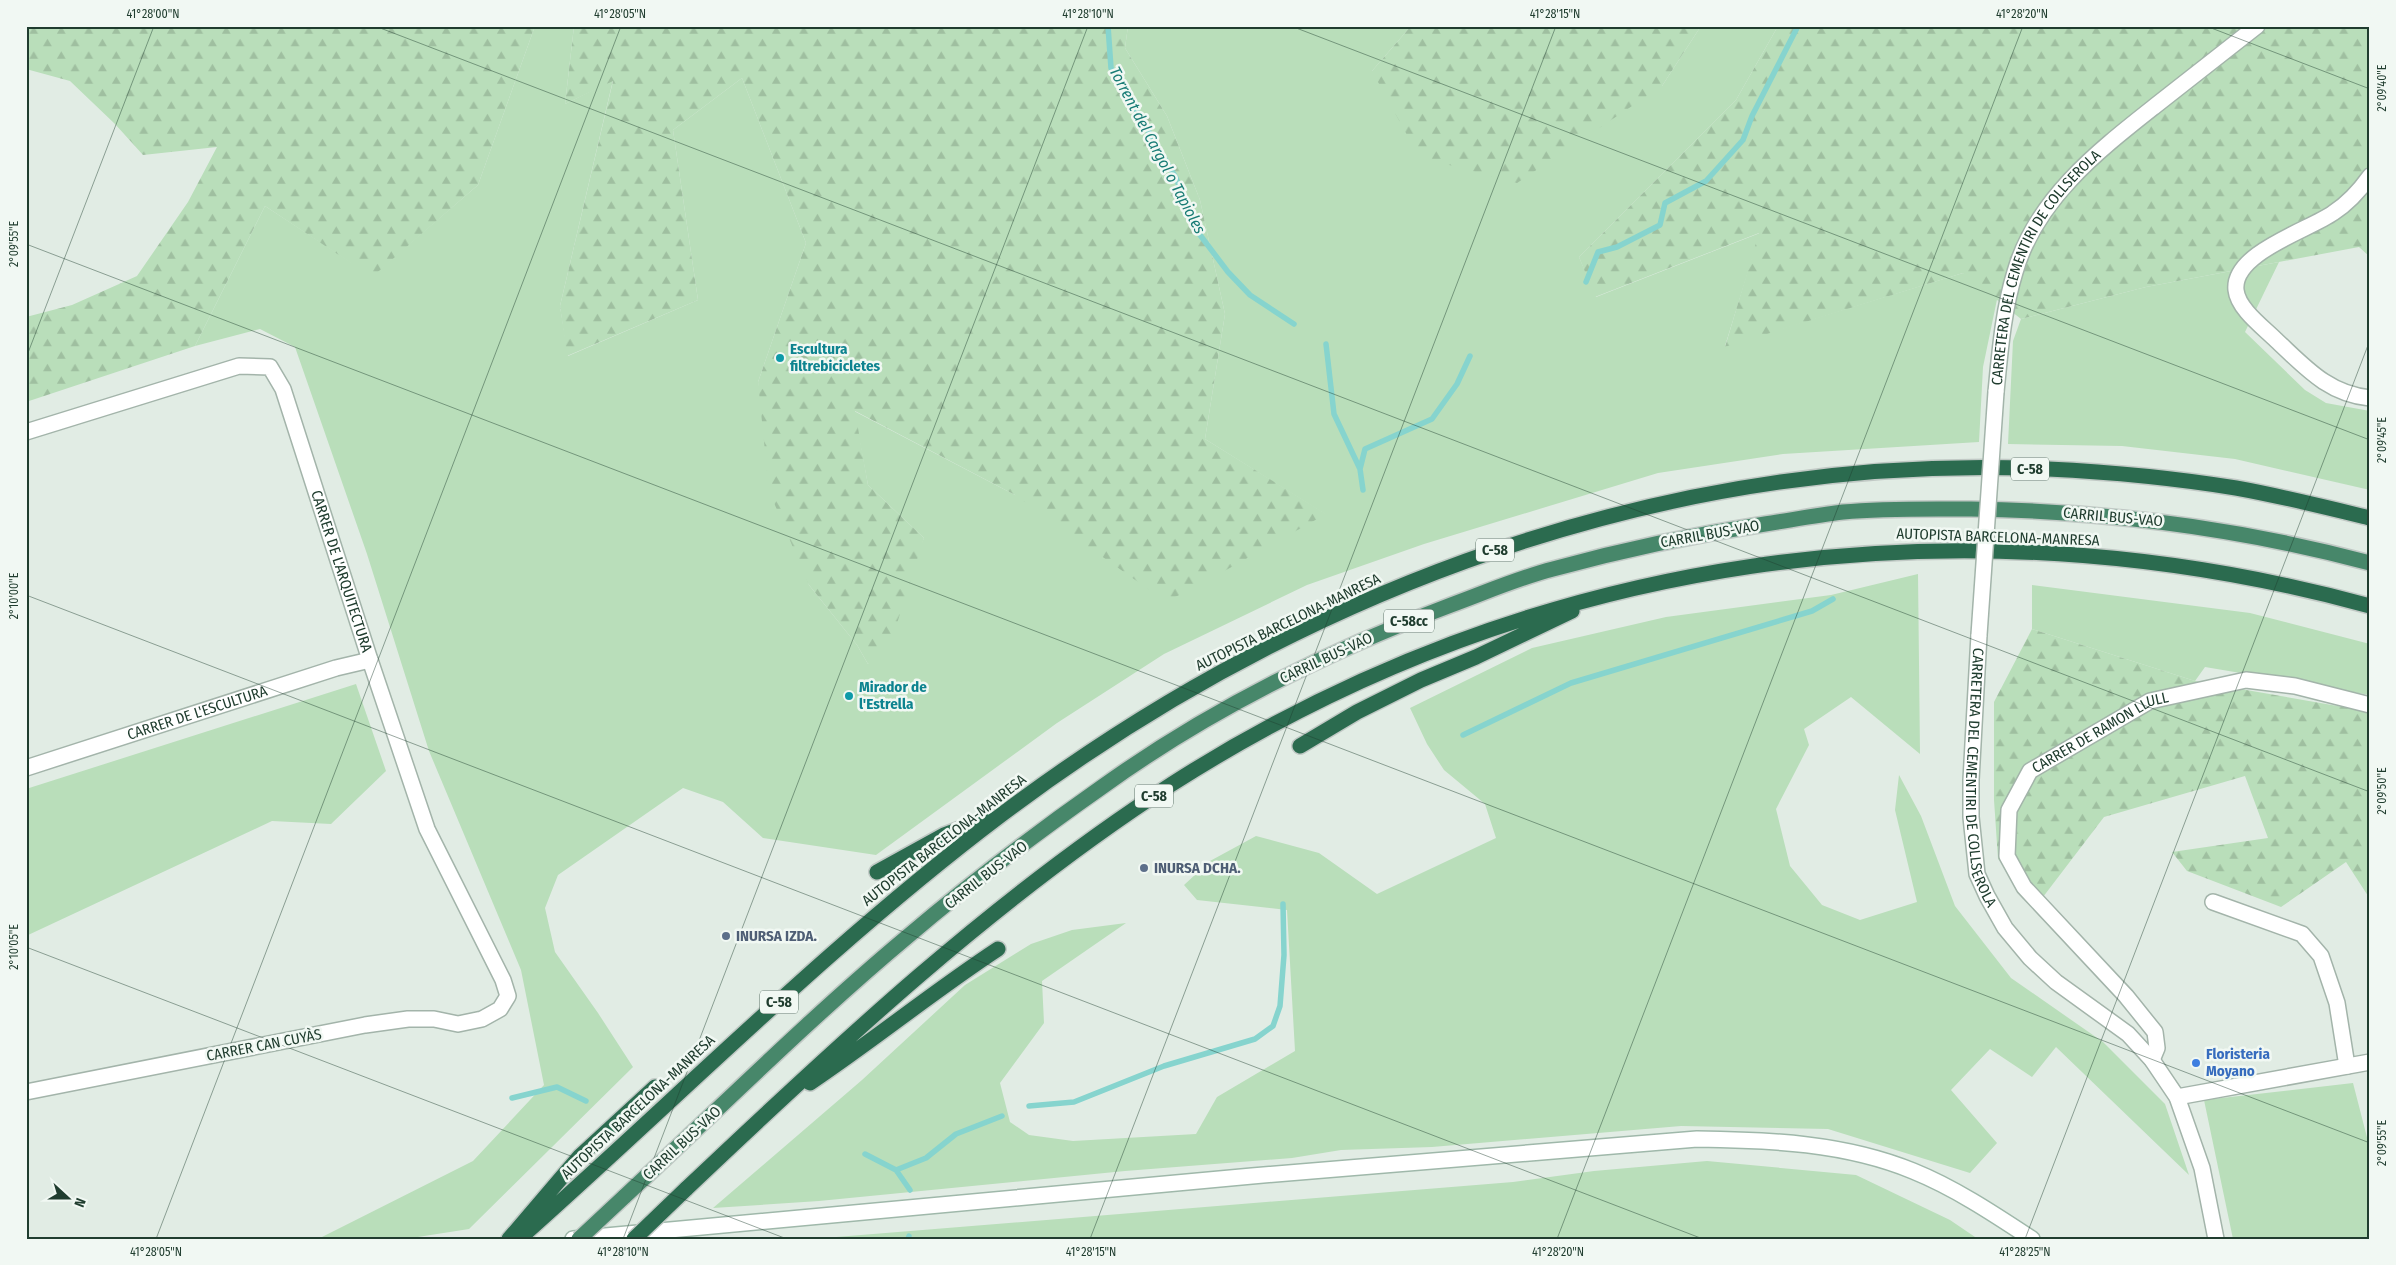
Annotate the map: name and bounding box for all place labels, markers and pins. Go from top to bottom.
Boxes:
place label: Escultura filtrebicicletes [790,340,881,375]
marker: Escultura filtrebicicletes [774,352,786,364]
place label: Mirador de l'Estrella [859,678,927,713]
marker: Mirador de l'Estrella [843,690,855,702]
place label: INURSA DCHA. [1154,859,1241,877]
marker: INURSA DCHA. [1138,862,1150,874]
place label: INURSA IZDA. [736,927,818,945]
marker: INURSA IZDA. [720,930,732,942]
place label: Floristeria Moyano [2206,1045,2270,1080]
marker: Floristeria Moyano [2190,1057,2202,1069]

